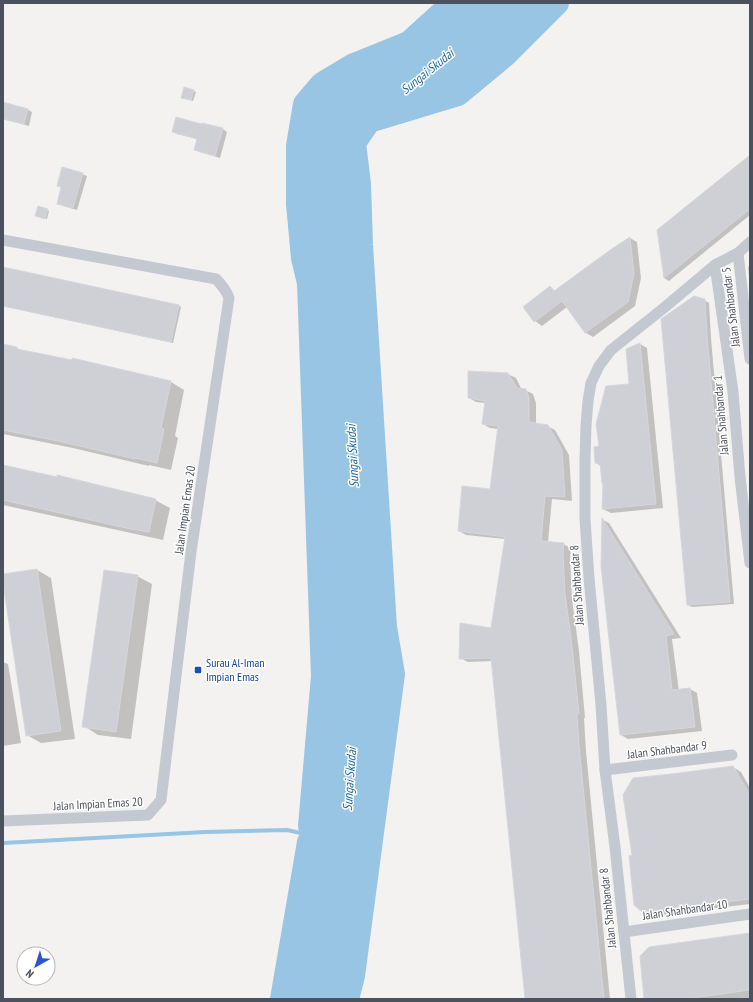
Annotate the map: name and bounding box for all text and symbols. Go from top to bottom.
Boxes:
water label: Sungai Skudai [397,44,459,98]
street label: Jalan Shahbandar 5 [718,266,743,349]
street label: Jalan Shahbandar 1 [710,374,732,457]
water label: Sungai Skudai [342,422,363,488]
street label: Jalan Impian Emas 20 [171,465,198,556]
street label: Jalan Shahbandar 8 [566,545,587,627]
place label: Surau Al-Iman Impian Emas [206,655,265,684]
marker: Surau Al-Iman Impian Emas [193,665,203,675]
street label: Jalan Shahbandar 9 [625,737,708,762]
water label: Sungai Skudai [339,745,360,811]
street label: Jalan Impian Emas 20 [52,794,143,813]
street label: Jalan Shahbandar 8 [596,867,619,950]
street label: Jalan Shahbandar 10 [641,896,728,923]
north arrow [16,946,56,986]
text: N [23,966,36,981]

